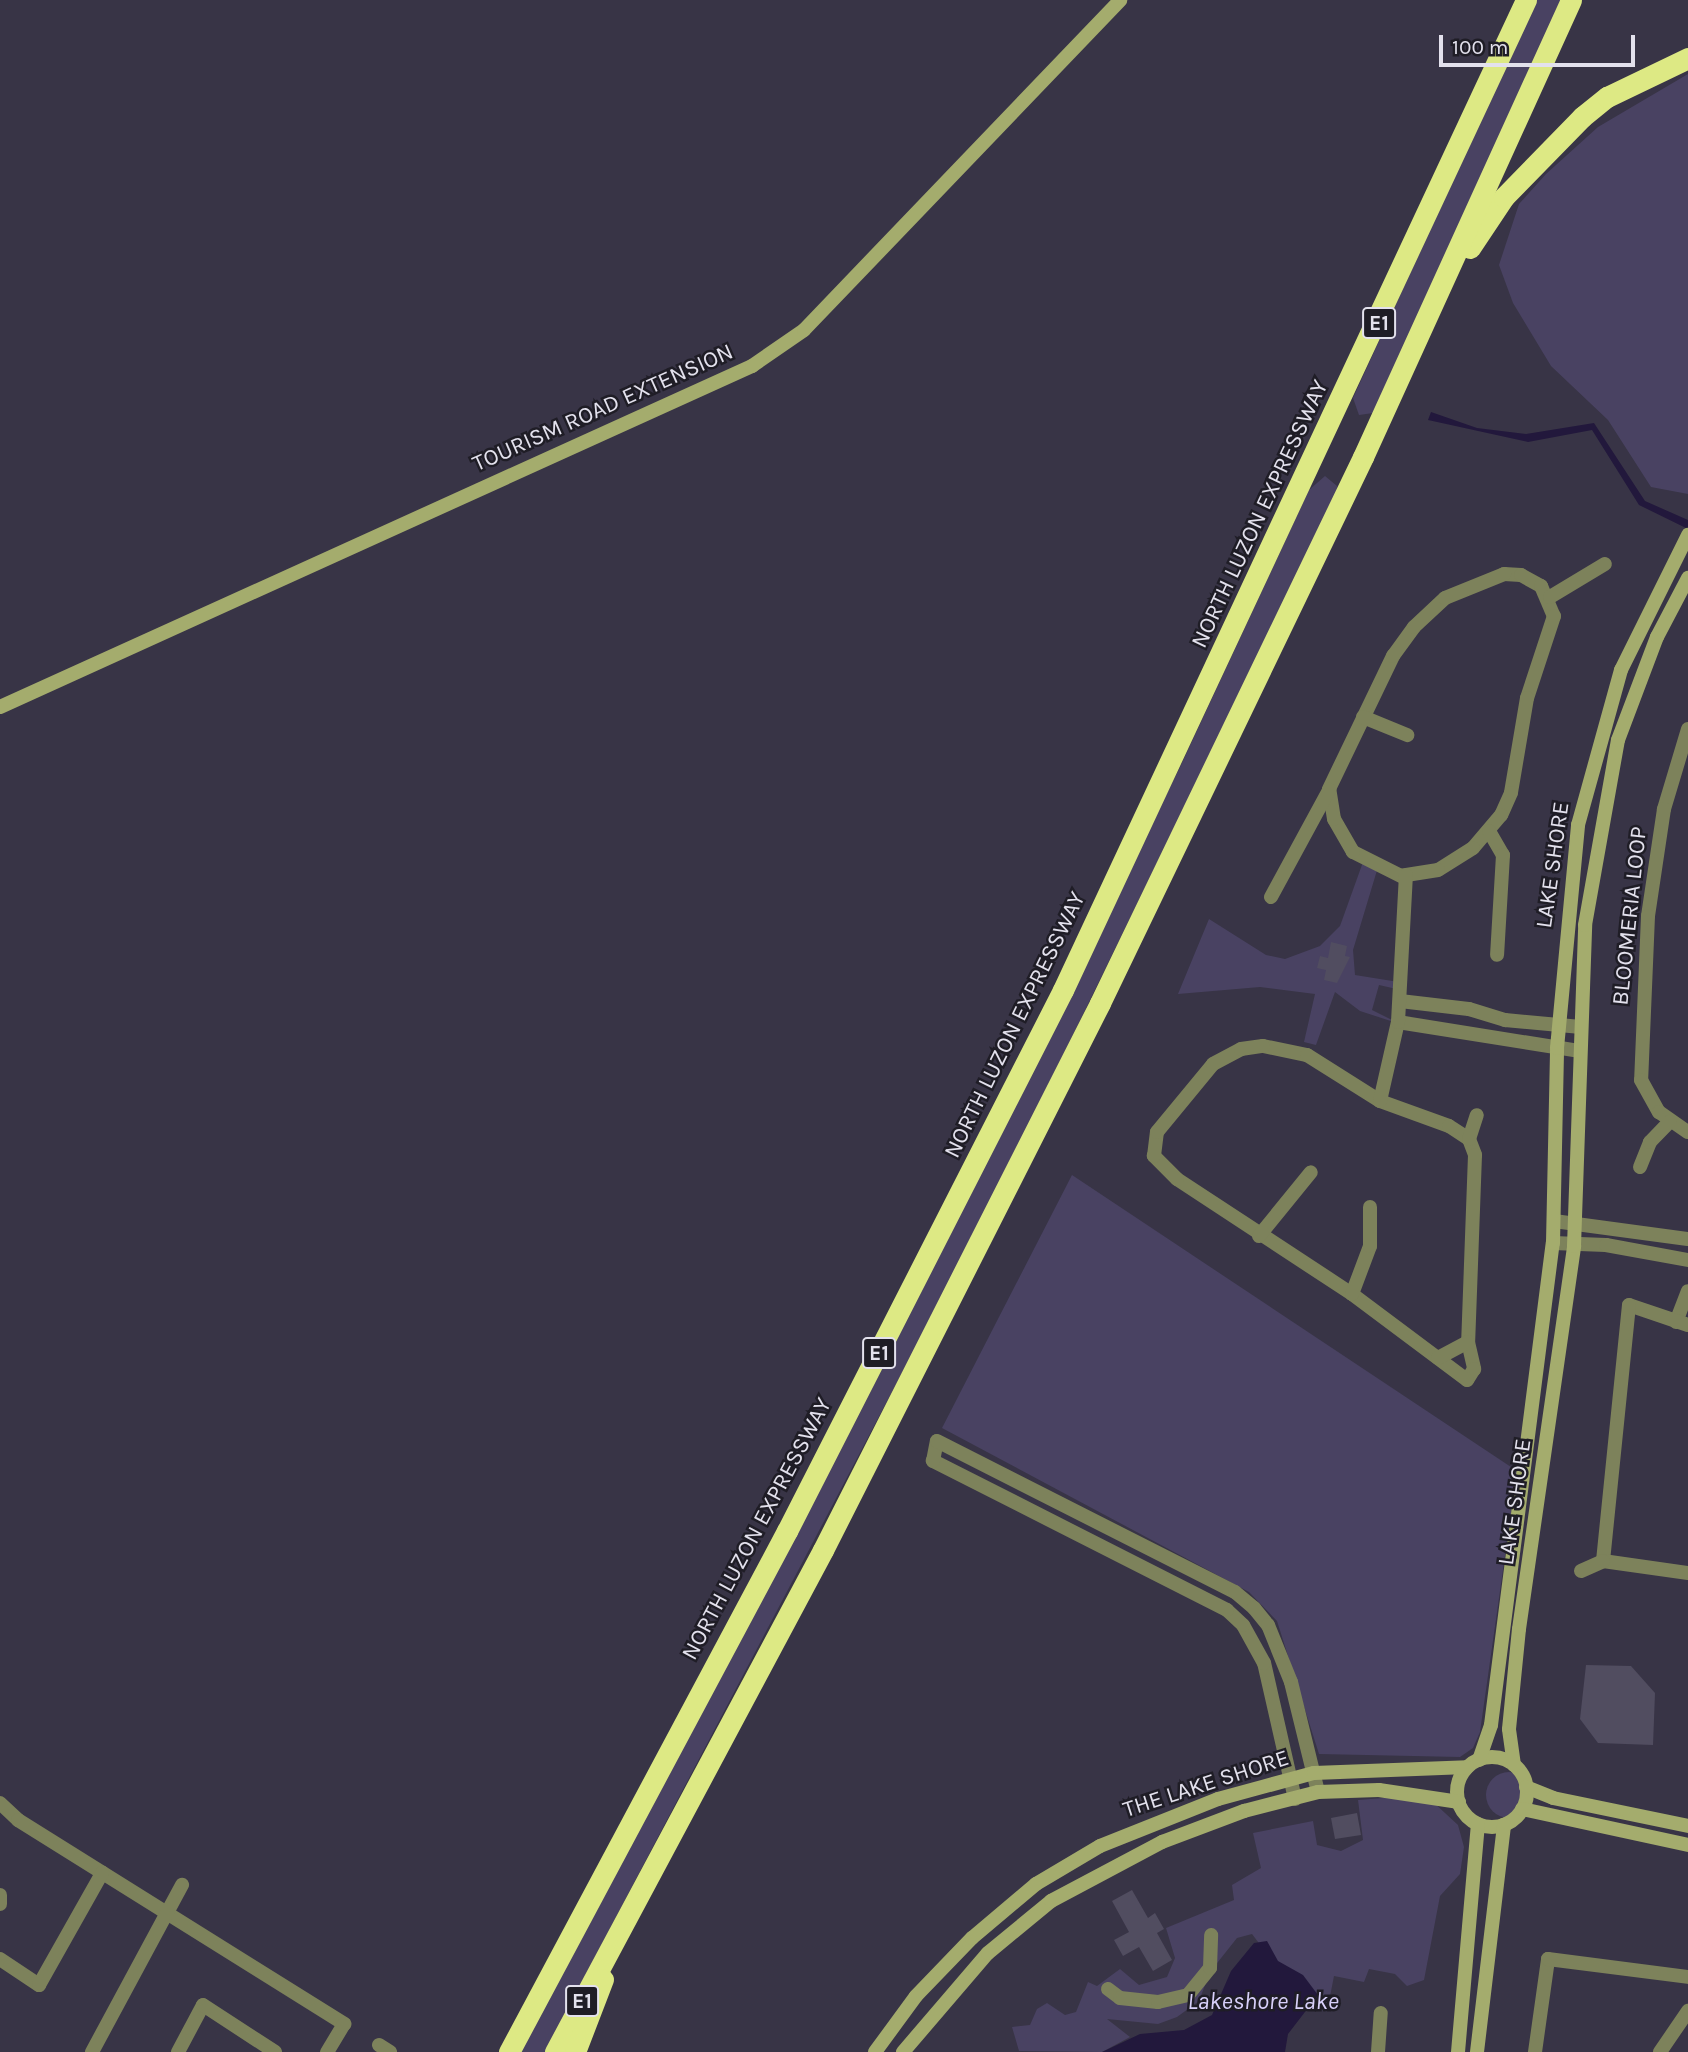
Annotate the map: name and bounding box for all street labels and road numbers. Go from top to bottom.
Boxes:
road number: E1 [1362,306,1396,340]
street label: TOURISM ROAD EXTENSION [468,338,738,478]
street label: NORTH LUZON EXPRESSWAY [1186,376,1334,652]
street label: LAKE SHORE [1530,800,1576,930]
street label: BLOOMERIA LOOP [1607,825,1653,1007]
street label: NORTH LUZON EXPRESSWAY [938,887,1092,1163]
road number: E1 [862,1336,896,1370]
street label: NORTH LUZON EXPRESSWAY [676,1393,838,1665]
street label: LAKE SHORE [1492,1437,1538,1567]
street label: THE LAKE SHORE [1120,1744,1292,1824]
road number: E1 [564,1983,600,2018]

